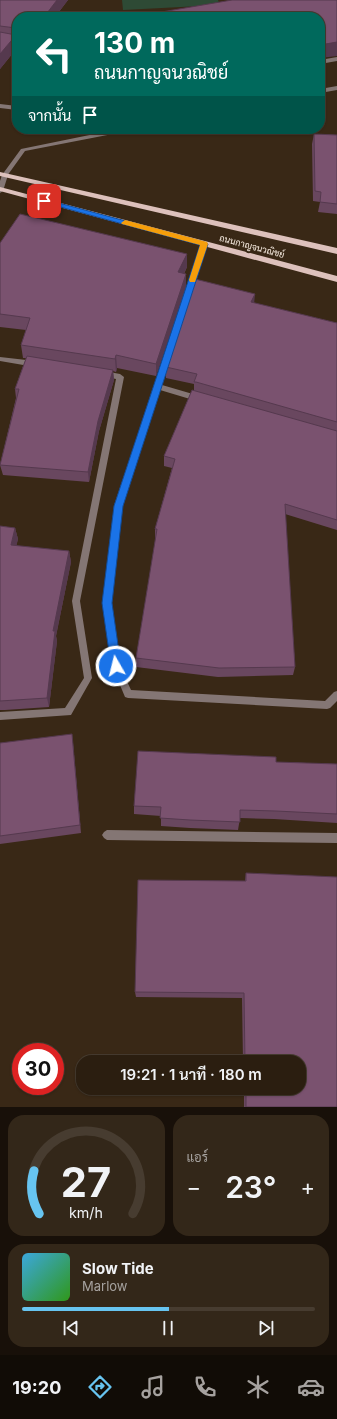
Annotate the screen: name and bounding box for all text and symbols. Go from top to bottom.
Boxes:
text: 130 m [94,26,175,60]
icon: left [28,28,80,80]
text: ถนนกาญจนวณิชย์ [94,62,228,83]
icon: arrive [79,104,101,126]
text: จากนั้น [28,106,71,125]
pin [27,184,61,218]
icon: arrive [33,190,55,212]
street label: ถนนกาญจนวณิชย์ [218,232,286,260]
position arrow [95,645,137,687]
speed limit sign: 30 [12,1043,64,1095]
text: 19:21 · 1 นาที · 180 m [120,1065,262,1084]
text: แอร์ [187,1149,208,1165]
text: 27 [61,1156,111,1206]
text: 23° [225,1169,276,1205]
text: − [187,1174,201,1200]
text: + [300,1174,315,1200]
text: km/h [69,1203,103,1220]
text: Slow Tide [82,1259,154,1278]
text: Marlow [82,1278,128,1294]
icon: previous [60,1317,82,1339]
icon: pause [157,1317,179,1339]
icon: next [255,1317,277,1339]
icon: directions [86,1373,114,1401]
icon: music [139,1373,167,1401]
icon: phone [191,1373,219,1401]
icon: climate [244,1373,272,1401]
icon: car [297,1373,325,1401]
text: 19:20 [12,1377,61,1398]

